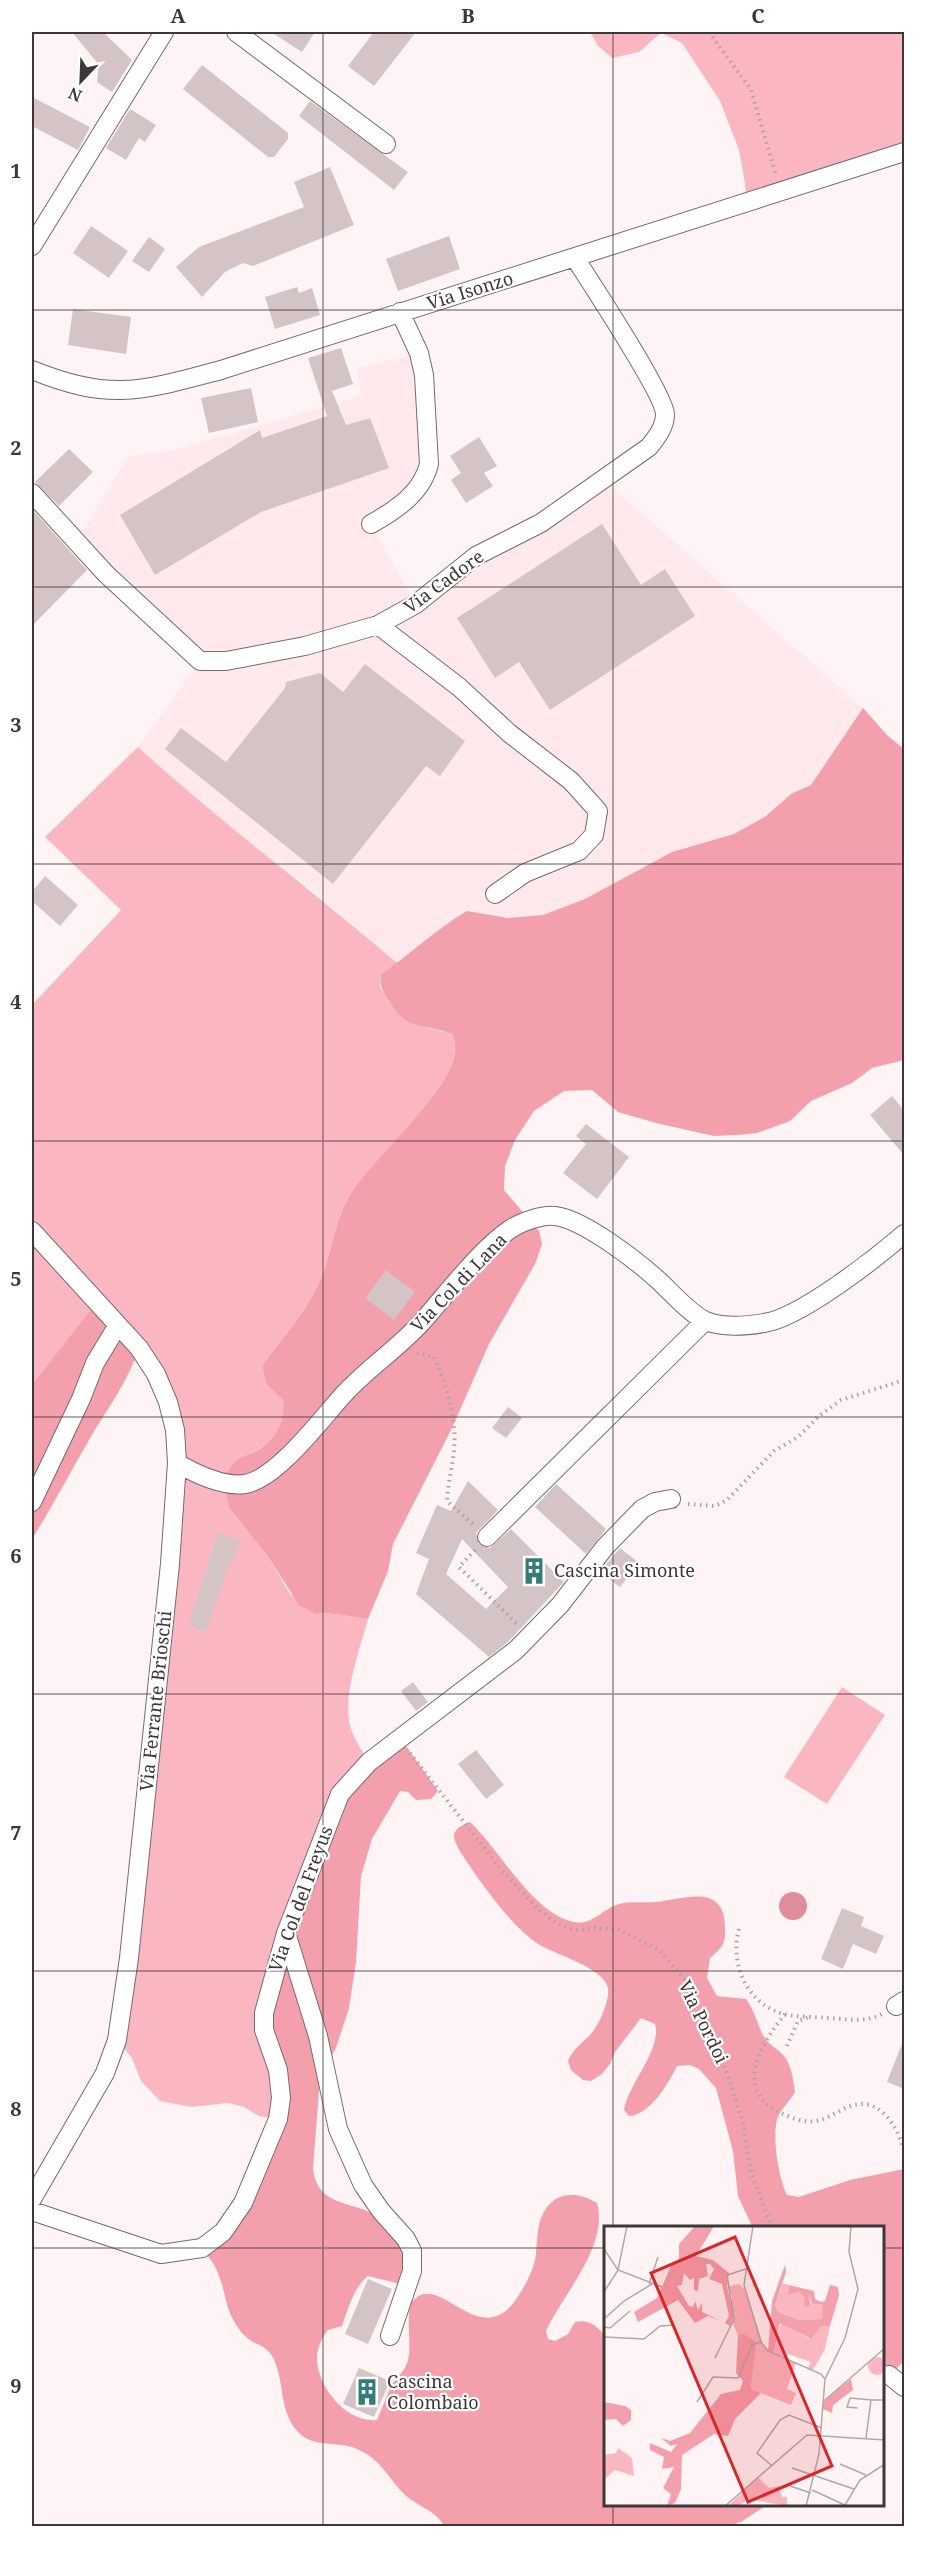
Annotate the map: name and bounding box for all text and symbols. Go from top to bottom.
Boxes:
text: A [170,2,186,29]
text: B [461,2,475,29]
text: C [751,2,765,29]
north arrow [51,51,111,111]
text: N [65,82,85,107]
text: 1 [10,157,22,184]
street label: Via Isonzo [424,266,516,315]
text: 2 [10,434,22,461]
street label: Via Cadore [399,544,488,618]
text: 3 [10,711,22,738]
text: 4 [10,988,22,1015]
street label: Via Col di Lana [405,1228,512,1337]
text: 5 [10,1265,22,1292]
text: 6 [10,1542,22,1569]
building icon: Cascina Simonte [519,1556,549,1586]
place label: Cascina Simonte [554,1558,695,1582]
street label: Via Ferrante Brioschi [134,1609,176,1793]
text: 7 [10,1819,22,1846]
street label: Via Col del Freyus [262,1822,338,1975]
street label: Via Pordoi [673,1976,734,2067]
text: 8 [10,2095,22,2122]
inset map [604,2226,885,2507]
place label: Cascina Colombaio [387,2369,479,2414]
text: 9 [10,2372,22,2399]
building icon: Cascina Colombaio [352,2377,382,2407]

